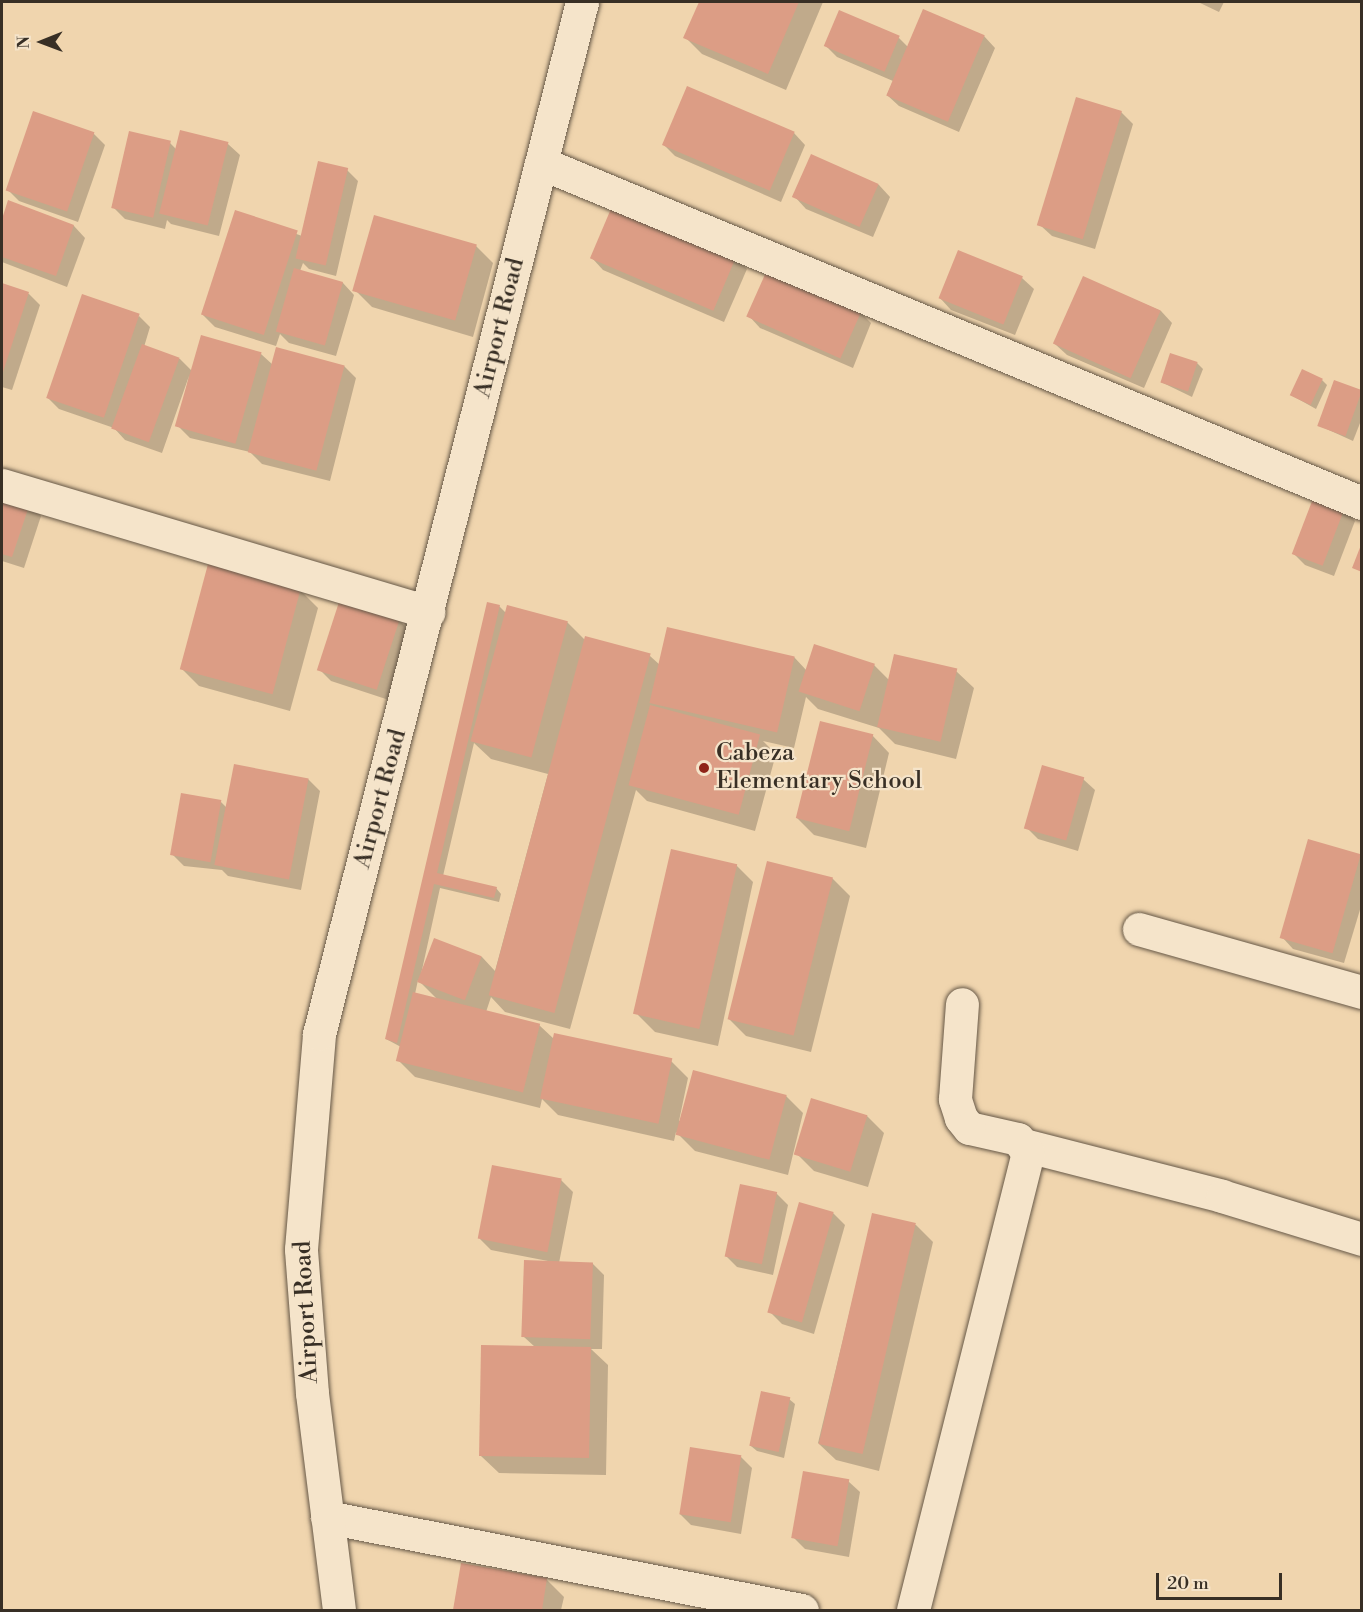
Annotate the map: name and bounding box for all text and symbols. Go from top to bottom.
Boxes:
north arrow [12,12,72,72]
text: N [14,36,34,49]
street label: Airport Road [469,255,531,401]
street label: Airport Road [349,726,413,872]
place label: Cabeza Elementary School [716,740,922,796]
marker: Cabeza Elementary School [697,761,711,775]
street label: Airport Road [289,1240,325,1384]
scale bar [1159,1561,1285,1599]
text: 20 m [1167,1572,1209,1595]

